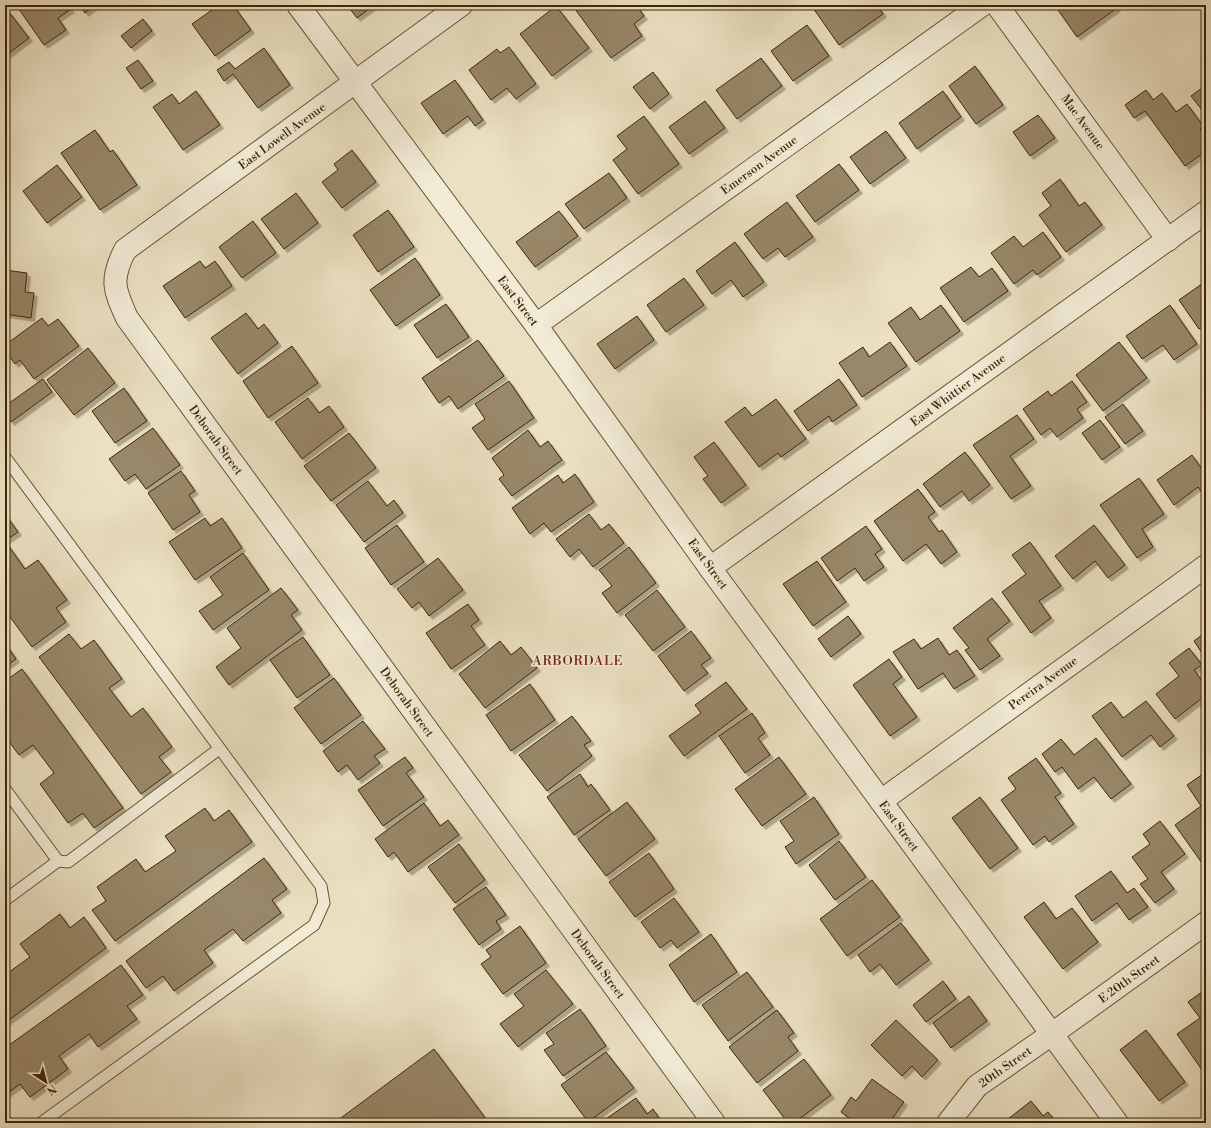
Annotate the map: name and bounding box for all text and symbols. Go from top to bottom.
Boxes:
street label: Mae Avenue [1057,92,1108,153]
street label: East Lowell Avenue [236,100,329,173]
street label: Emerson Avenue [718,133,801,198]
street label: East Street [494,273,542,330]
street label: East Whittier Avenue [908,351,1009,430]
street label: Deborah Street [185,403,246,479]
street label: East Street [684,536,731,593]
district label: ARBORDALE [532,653,623,669]
street label: Pereira Avenue [1006,653,1081,714]
street label: Deborah Street [376,665,437,741]
street label: East Street [875,798,922,855]
street label: Deborah Street [567,927,628,1003]
street label: E 20th Street [1096,952,1164,1007]
street label: 20th Street [976,1043,1035,1091]
north arrow [26,1062,66,1102]
text: N [43,1081,59,1098]

